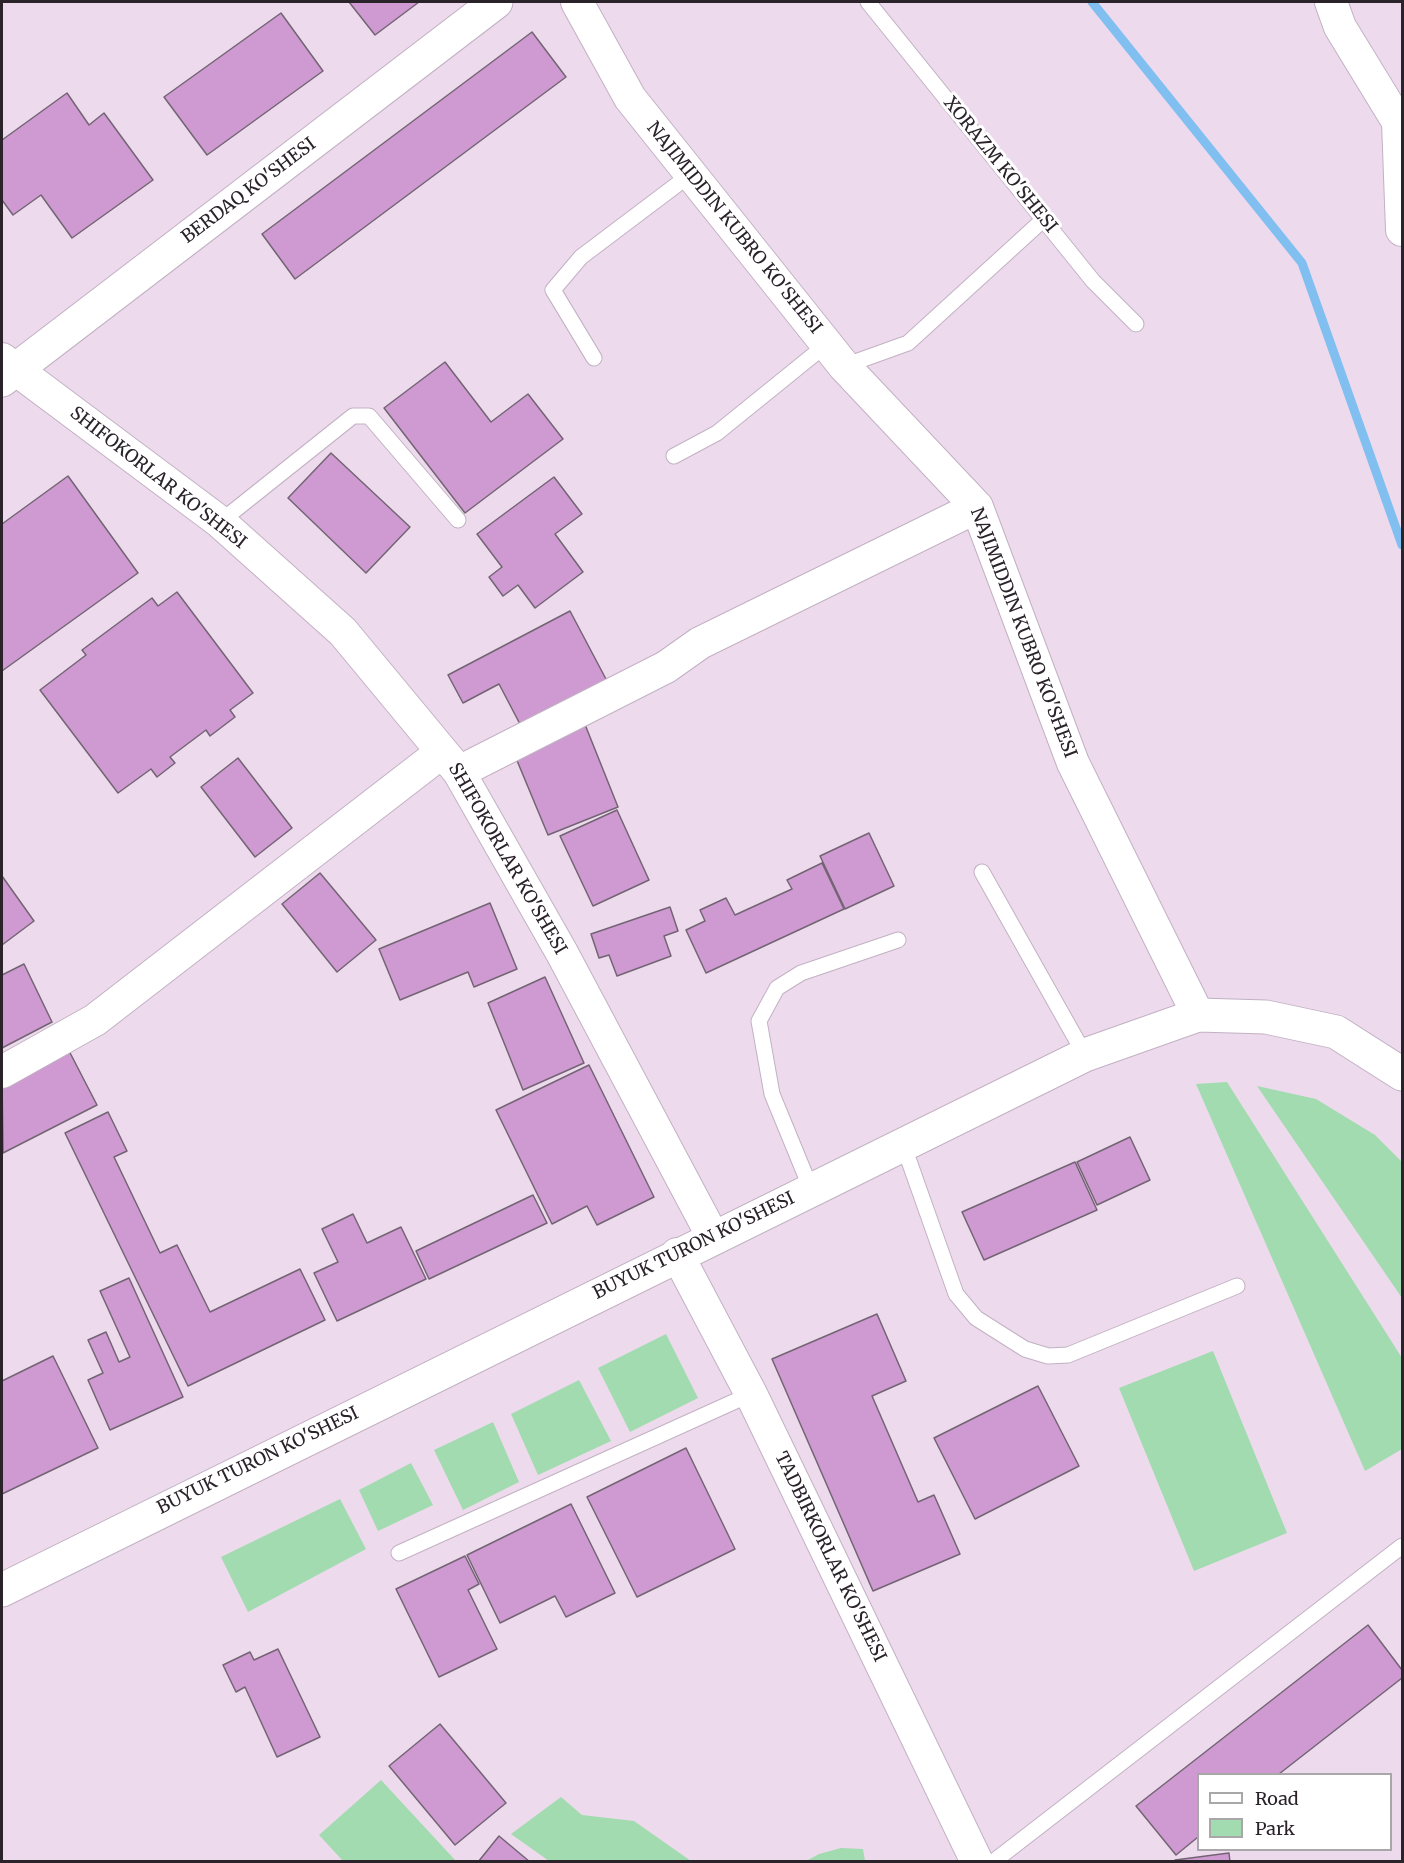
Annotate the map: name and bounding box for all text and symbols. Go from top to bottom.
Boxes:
street label: XORAZM KO'SHESI [939,93,1061,237]
street label: NAJIMIDDIN KUBRO KO'SHESI [642,118,826,338]
street label: BERDAQ KO'SHESI [178,134,320,248]
street label: SHIFOKORLAR KO'SHESI [66,402,250,554]
street label: NAJIMIDDIN KUBRO KO'SHESI [965,505,1081,761]
street label: SHIFOKORLAR KO'SHESI [443,759,571,959]
street label: BUYUK TURON KO'SHESI [590,1188,798,1304]
street label: BUYUK TURON KO'SHESI [154,1403,362,1519]
street label: TADBIRKORLAR KO'SHESI [770,1449,890,1665]
legend [1197,1773,1392,1851]
text: Road [1255,1787,1299,1810]
text: Park [1255,1817,1295,1840]

